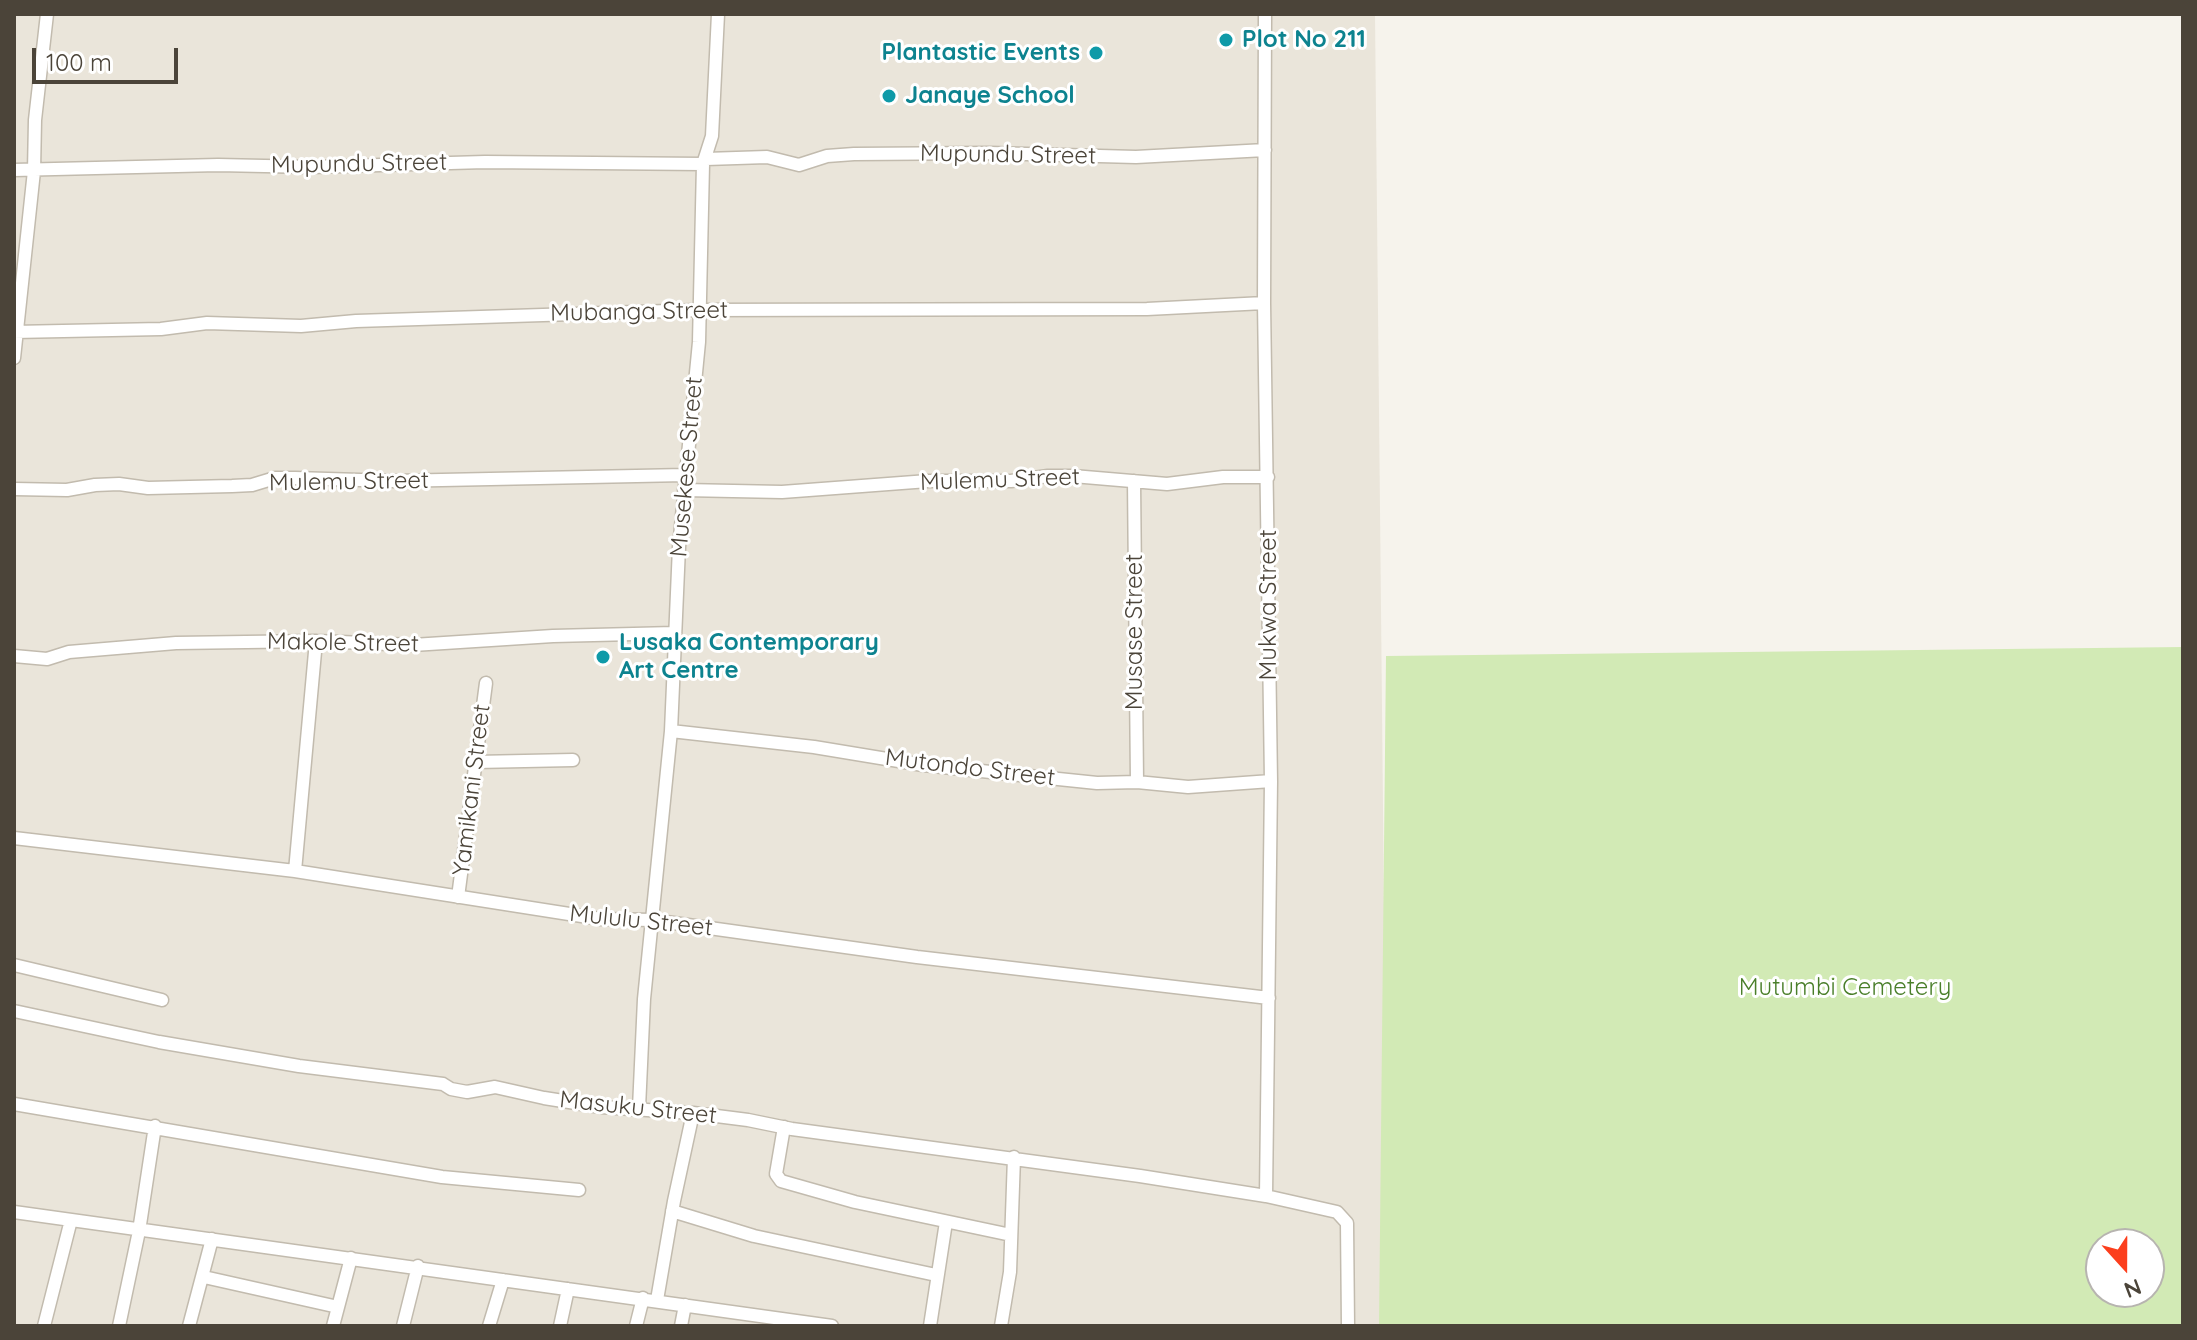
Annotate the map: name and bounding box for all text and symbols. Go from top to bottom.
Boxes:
place label: Plot No 211 [1242,26,1366,54]
marker: Plot No 211 [1217,31,1235,49]
scale bar [36,32,182,82]
place label: Plantastic Events [881,39,1080,67]
marker: Plantastic Events [1087,44,1105,62]
text: 100 m [46,47,112,77]
place label: Janaye School [905,82,1075,110]
marker: Janaye School [880,87,898,105]
street label: Mupundu Street [920,139,1096,171]
street label: Mupundu Street [271,148,447,180]
street label: Mubanga Street [550,296,728,328]
street label: Musekese Street [665,376,709,558]
street label: Mulemu Street [920,463,1080,497]
street label: Mulemu Street [269,466,429,498]
street label: Mukwa Street [1255,529,1283,681]
street label: Musase Street [1121,554,1149,710]
street label: Makole Street [267,627,419,659]
place label: Lusaka Contemporary Art Centre [619,629,879,685]
marker: Lusaka Contemporary Art Centre [594,648,612,666]
street label: Yamikani Street [447,703,497,877]
street label: Mutondo Street [883,743,1057,793]
street label: Mululu Street [568,899,714,943]
park label: Mutumbi Cemetery [1739,974,1951,1002]
street label: Masuku Street [558,1085,718,1131]
north arrow [2085,1228,2165,1308]
text: N [2120,1273,2145,1305]

